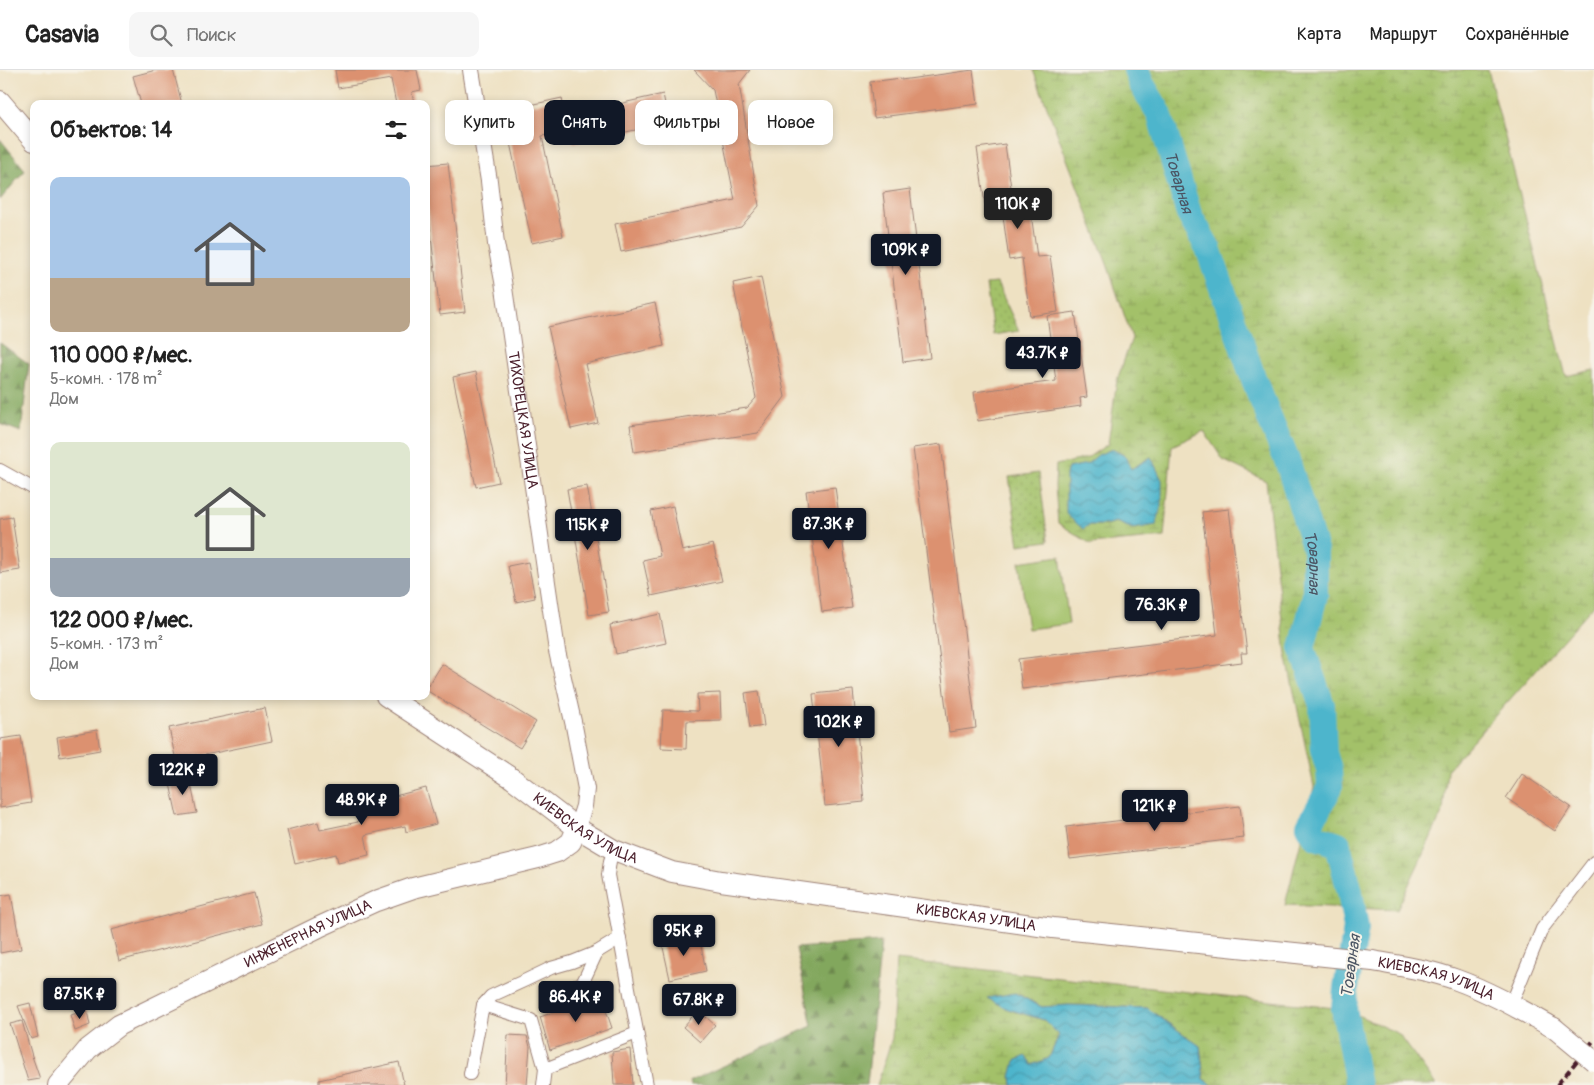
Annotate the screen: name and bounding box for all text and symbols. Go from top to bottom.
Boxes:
search box [129,12,479,57]
text: Casavia [25,20,99,49]
icon: search [147,21,175,49]
text: Поиск [187,23,237,47]
text: Карта [1297,23,1341,46]
text: Маршрут [1369,23,1437,46]
text: Сохранённые [1465,23,1569,46]
chip: Купить [445,100,534,145]
chip: Снять [544,100,625,145]
chip: Фильтры [635,100,738,145]
chip: Новое [748,100,833,145]
icon: filters [382,116,410,144]
text: Объектов: 14 [50,117,172,144]
water label: Товарная [1160,149,1198,217]
pin: 110K ₽ [977,188,1059,230]
text: 110K ₽ [995,194,1041,214]
icon: home [185,209,275,299]
pin: 109K ₽ [865,234,947,276]
text: 109K ₽ [882,240,930,260]
pin: 43.7K ₽ [997,336,1089,379]
text: 110 000 ₽/мес. [50,342,193,369]
text: 43.7K ₽ [1017,343,1069,363]
street label: ТИХОРЕЦКАЯ УЛИЦА [503,350,542,490]
text: 5-комн. · 178 m² [50,369,162,389]
text: Дом [50,389,79,409]
icon: home [185,474,275,564]
pin: 115K ₽ [547,508,629,551]
pin: 87.3K ₽ [783,508,875,550]
text: 87.3K ₽ [803,514,855,534]
text: 115K ₽ [566,515,610,535]
water label: Товарная [1299,529,1324,595]
pin: 76.3K ₽ [1116,588,1208,631]
text: 76.3K ₽ [1136,595,1188,615]
text: 122 000 ₽/мес. [50,607,193,634]
text: 5-комн. · 173 m² [50,634,163,654]
text: Дом [50,654,79,674]
pin: 102K ₽ [798,706,880,748]
text: 102K ₽ [815,712,863,732]
pin: 122K ₽ [142,754,224,796]
text: 122K ₽ [160,760,206,780]
pin: 48.9K ₽ [316,784,408,826]
street label: КИЕВСКАЯ УЛИЦА [529,789,641,868]
text: 48.9K ₽ [336,790,388,810]
pin: 121K ₽ [1114,790,1196,832]
text: 121K ₽ [1133,796,1177,816]
street label: ИНЖЕНЕРНАЯ УЛИЦА [241,895,375,972]
street label: КИЕВСКАЯ УЛИЦА [915,900,1038,936]
pin: 95K ₽ [649,914,719,957]
text: 95K ₽ [664,921,704,941]
water label: Товарная [1337,932,1366,999]
street label: КИЕВСКАЯ УЛИЦА [1376,953,1498,1005]
pin: 87.5K ₽ [34,978,126,1020]
pin: 86.4K ₽ [530,980,622,1023]
text: 87.5K ₽ [54,984,106,1004]
pin: 67.8K ₽ [653,984,745,1026]
text: 86.4K ₽ [550,987,602,1007]
text: 67.8K ₽ [673,990,725,1010]

